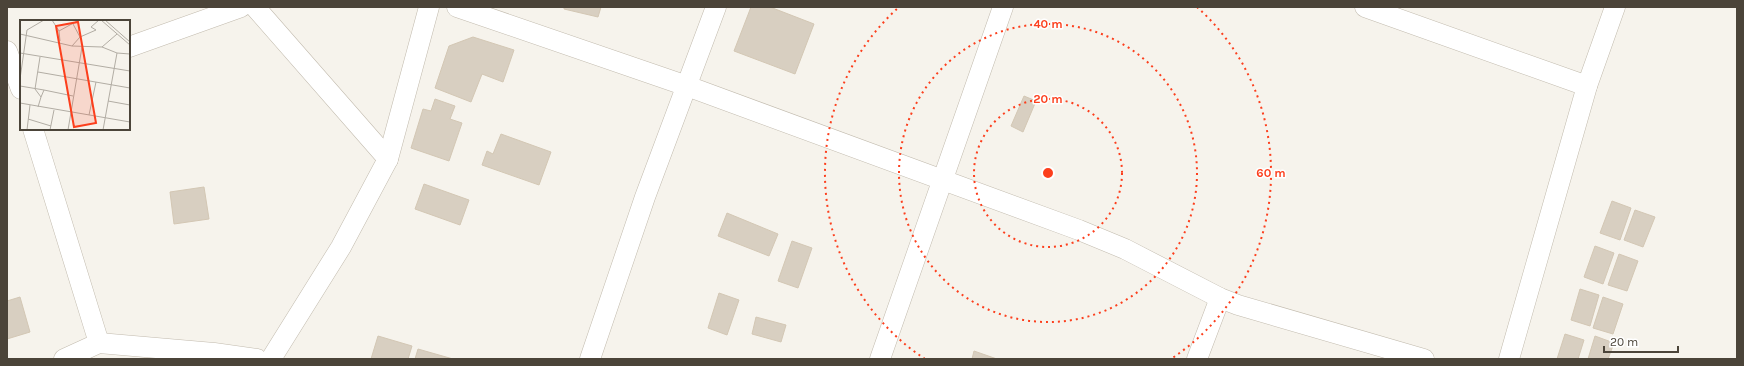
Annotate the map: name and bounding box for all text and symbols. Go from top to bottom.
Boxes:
text: 40 m [1033,17,1063,31]
inset map [20,20,130,130]
text: 20 m [1033,92,1063,106]
centre of rings [1041,166,1055,180]
text: 60 m [1256,166,1286,180]
scale bar [1604,328,1678,354]
text: 20 m [1610,335,1638,349]

